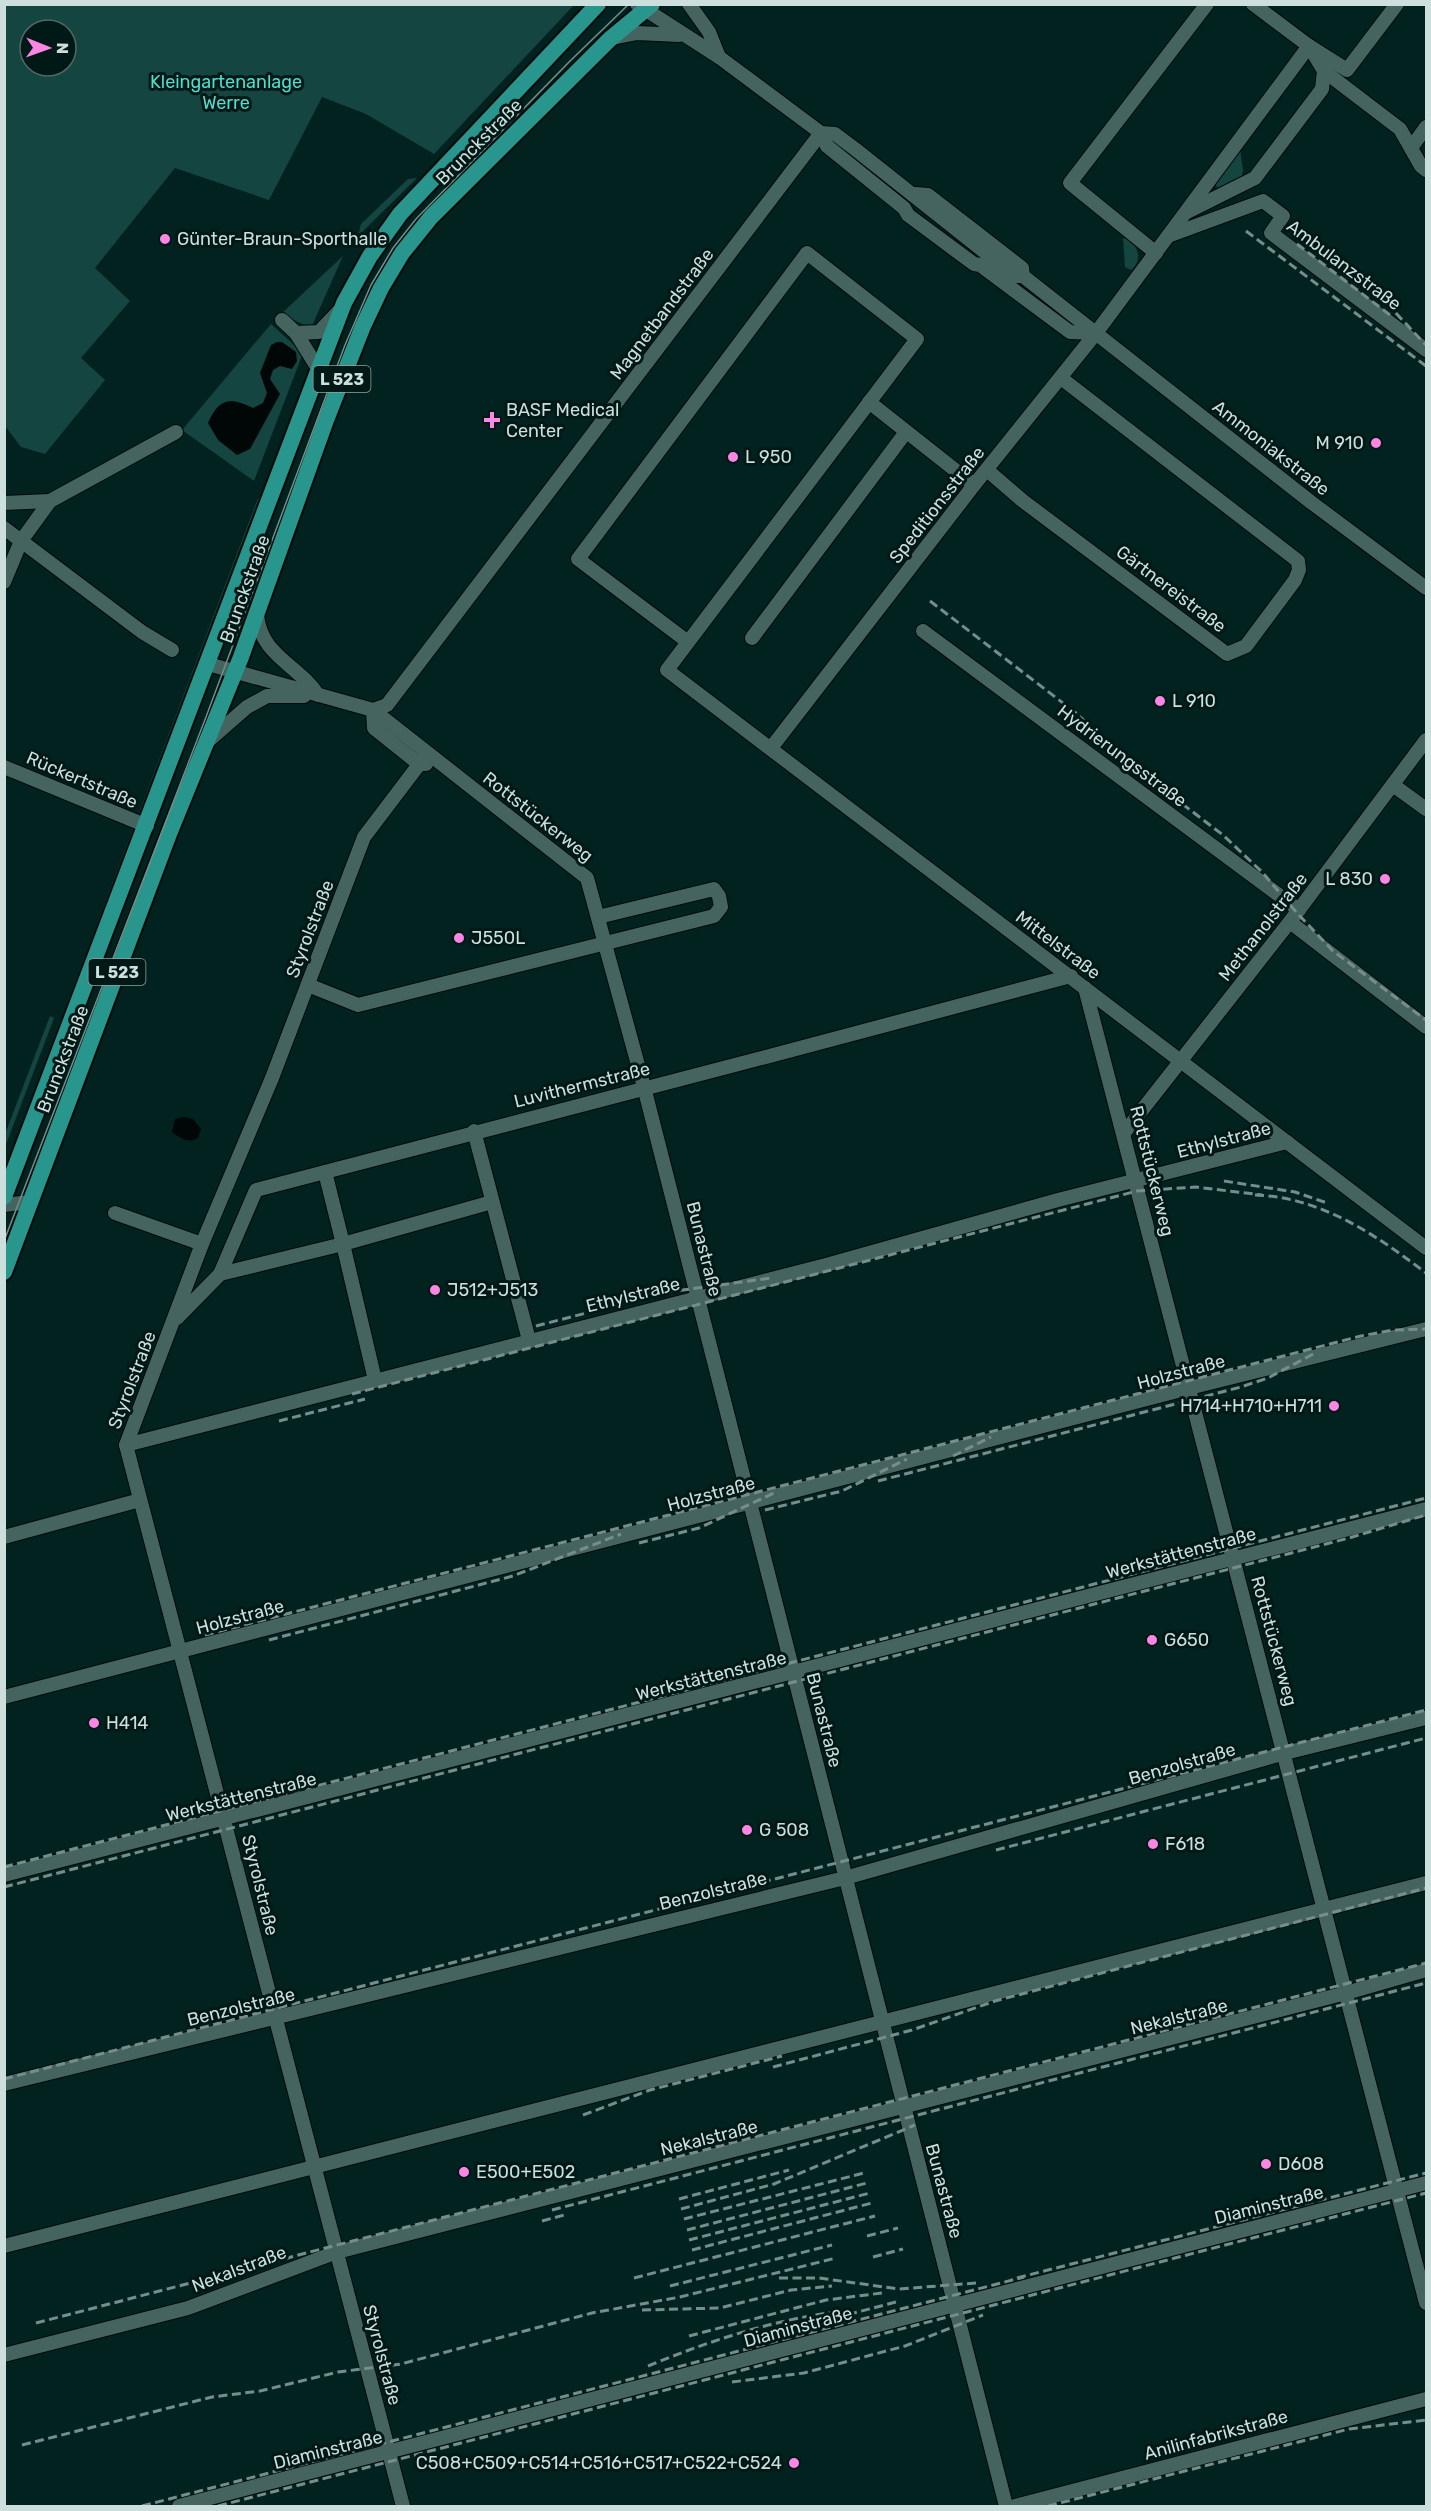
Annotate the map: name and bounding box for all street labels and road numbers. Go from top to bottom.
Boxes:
street label: Brunckstraße [431,94,527,190]
street label: Ambulanzstraße [1282,215,1406,315]
street label: Magnetbandstraße [605,244,719,384]
road number: L 523 [314,366,370,392]
street label: Ammoniakstraße [1208,396,1334,500]
street label: Speditionsstraße [884,442,990,568]
street label: Brunckstraße [215,532,275,646]
street label: Gärtnereistraße [1112,541,1230,637]
street label: Hydrierungsstraße [1053,700,1191,812]
street label: Rückertstraße [23,747,141,813]
street label: Rottstückerweg [479,767,597,867]
street label: Methanolstraße [1214,868,1312,986]
street label: Styrolstraße [281,877,339,981]
street label: Mittelstraße [1011,906,1105,984]
road number: L 523 [88,959,146,985]
street label: Brunckstraße [32,1002,94,1116]
street label: Luvithermstraße [512,1057,652,1113]
street label: Rottstückerweg [1125,1103,1179,1239]
street label: Ethylstraße [1175,1117,1273,1163]
street label: Bunastraße [682,1199,726,1299]
street label: Ethylstraße [584,1273,682,1317]
street label: Styrolstraße [103,1328,161,1432]
street label: Holzstraße [1135,1350,1227,1394]
street label: Holzstraße [665,1472,757,1516]
street label: Werkstättenstraße [1103,1522,1259,1584]
street label: Rottstückerweg [1246,1574,1302,1708]
street label: Holzstraße [194,1595,286,1639]
street label: Werkstättenstraße [633,1647,789,1705]
street label: Bunastraße [802,1670,846,1770]
street label: Benzolstraße [1126,1738,1238,1790]
street label: Werkstättenstraße [163,1768,319,1826]
street label: Styrolstraße [237,1832,283,1938]
street label: Benzolstraße [657,1867,769,1915]
street label: Benzolstraße [185,1983,297,2031]
street label: Nekalstraße [1128,1994,1230,2040]
street label: Nekalstraße [658,2115,760,2161]
street label: Bunastraße [921,2141,967,2241]
street label: Diaminstraße [1212,2181,1326,2229]
street label: Nekalstraße [189,2241,289,2297]
street label: Styrolstraße [358,2302,406,2408]
street label: Diaminstraße [741,2302,855,2352]
street label: Anilinfabrikstraße [1142,2405,1290,2465]
street label: Diaminstraße [271,2426,385,2474]

